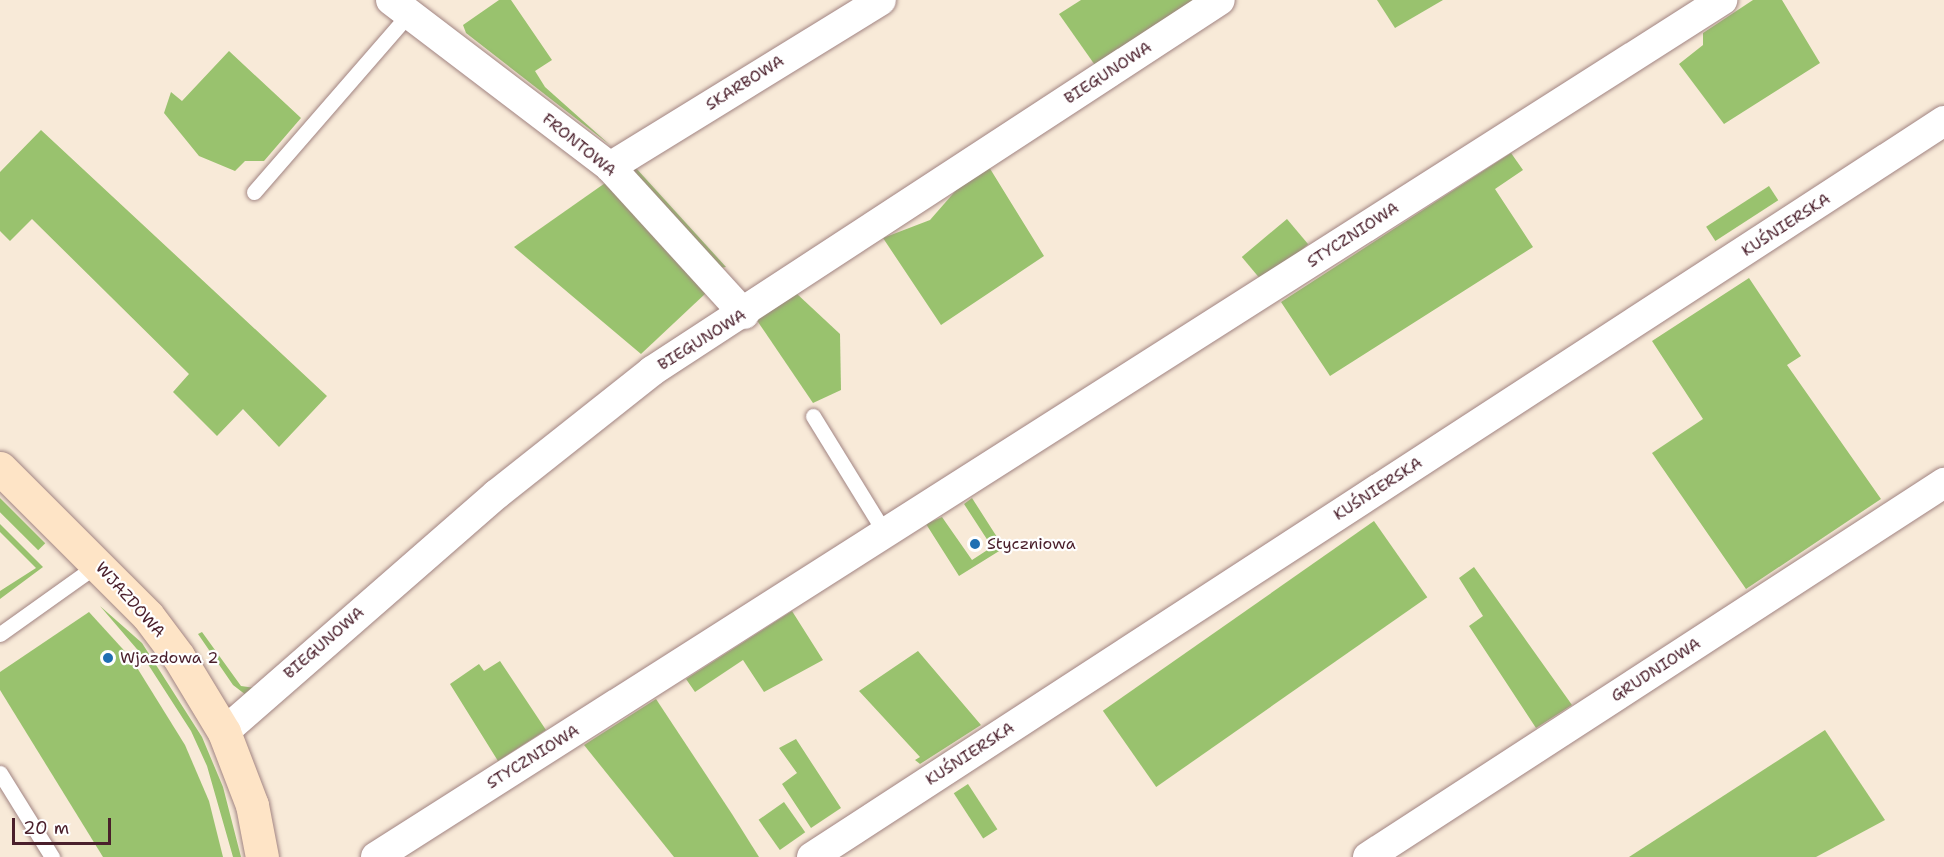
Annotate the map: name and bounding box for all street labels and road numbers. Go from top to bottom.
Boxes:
street label: BIEGUNOWA [1061,38,1155,108]
street label: SKARBOWA [702,51,788,115]
street label: FRONTOWA [538,109,620,181]
street label: KUŚNIERSKA [1738,189,1834,261]
street label: STYCZNIOWA [1303,198,1403,272]
street label: BIEGUNOWA [654,305,750,375]
street label: KUŚNIERSKA [1330,453,1426,525]
street label: WJAZDOWA [91,558,169,642]
street label: BIEGUNOWA [280,603,368,683]
street label: GRUDNIOWA [1608,634,1704,706]
street label: KUŚNIERSKA [922,718,1018,790]
street label: STYCZNIOWA [483,721,583,793]

